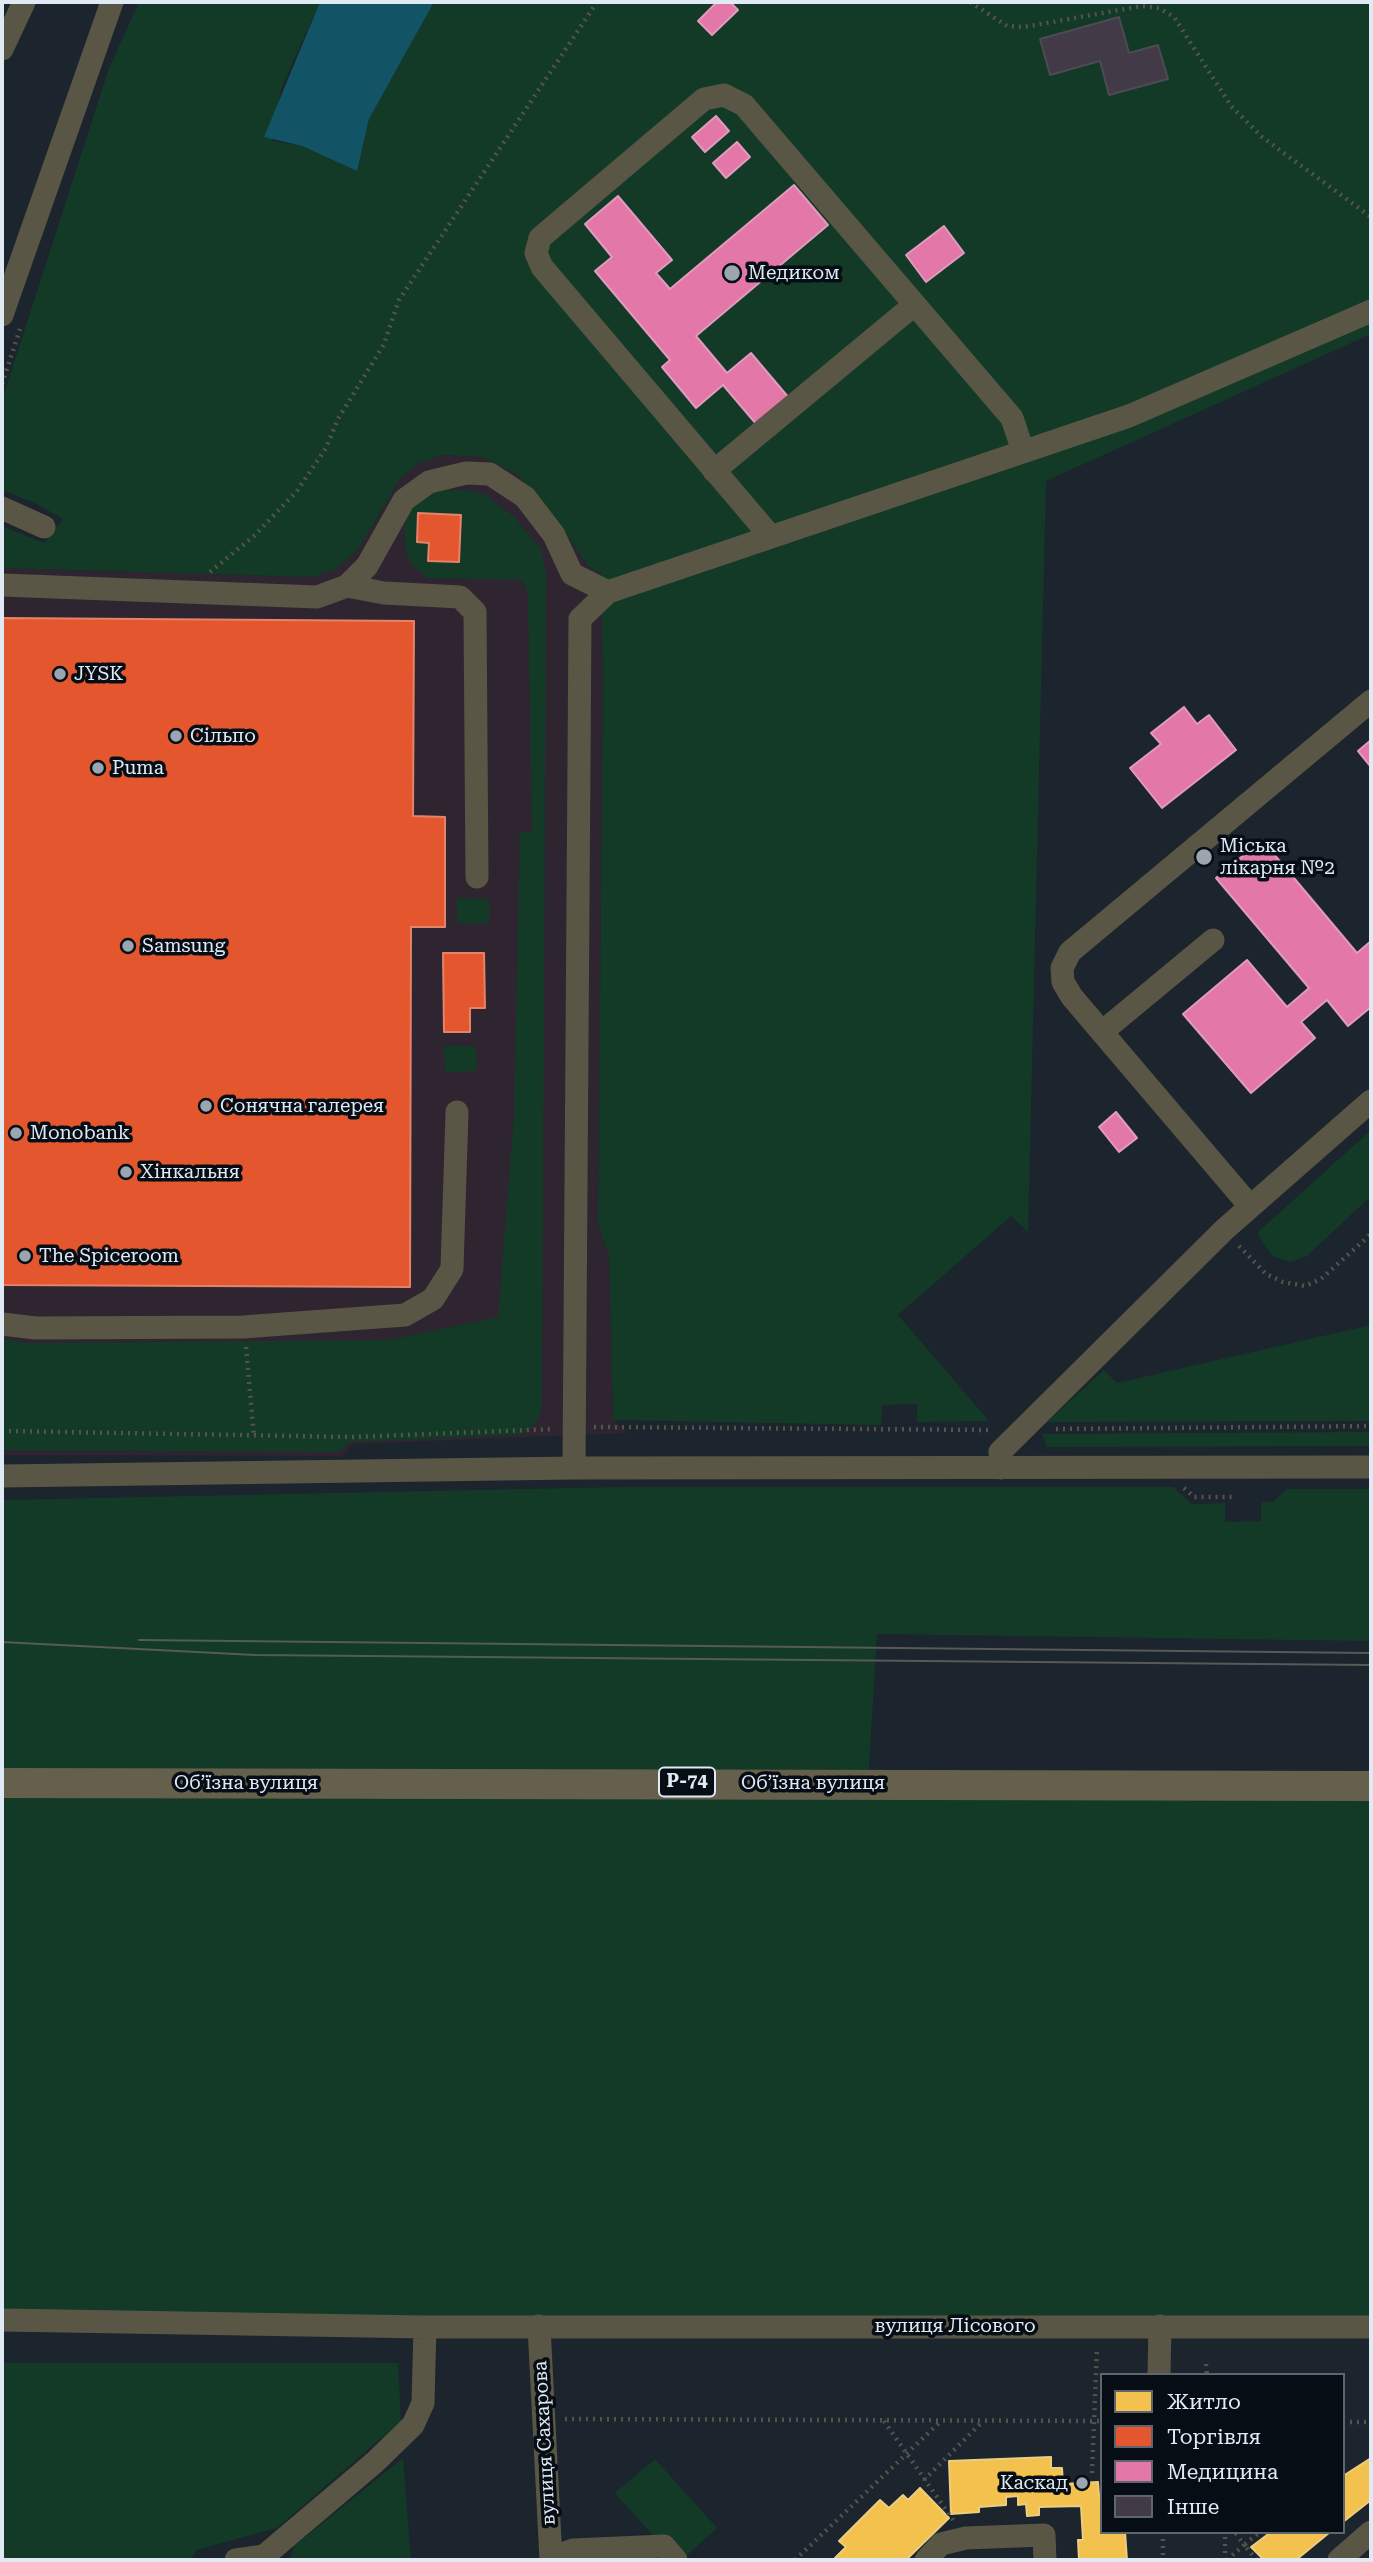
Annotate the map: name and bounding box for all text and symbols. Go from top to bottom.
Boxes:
place label: Медиком [748,262,840,284]
marker: Медиком [722,263,742,283]
place label: JYSK [74,663,123,685]
marker: JYSK [52,666,68,682]
place label: Сільпо [190,725,256,747]
marker: Сільпо [168,728,184,744]
place label: Puma [112,757,164,779]
marker: Puma [90,760,106,776]
place label: Міська лікарня №2 [1220,835,1335,879]
marker: Міська лікарня №2 [1194,847,1214,867]
place label: Samsung [142,935,225,957]
marker: Samsung [120,938,136,954]
place label: Сонячна галерея [220,1095,384,1117]
marker: Сонячна галерея [198,1098,214,1114]
place label: Monobank [30,1122,130,1144]
marker: Monobank [8,1125,24,1141]
place label: Хінкальня [140,1161,240,1183]
marker: Хінкальня [118,1164,134,1180]
place label: The Spiceroom [39,1245,179,1267]
marker: The Spiceroom [17,1248,33,1264]
road number: Р-74 [659,1768,715,1797]
street label: Обʼїзна вулиця [174,1772,318,1794]
street label: Обʼїзна вулиця [741,1772,885,1794]
street label: вулиця Лісового [874,2315,1036,2337]
street label: вулиця Сахарова [529,2360,561,2526]
legend [1100,2373,1345,2534]
text: Житло [1167,2390,1241,2414]
text: Торгівля [1167,2425,1261,2449]
text: Медицина [1167,2460,1278,2484]
place label: Каскад [1000,2472,1068,2494]
marker: Каскад [1074,2475,1090,2491]
text: Інше [1167,2495,1219,2519]

